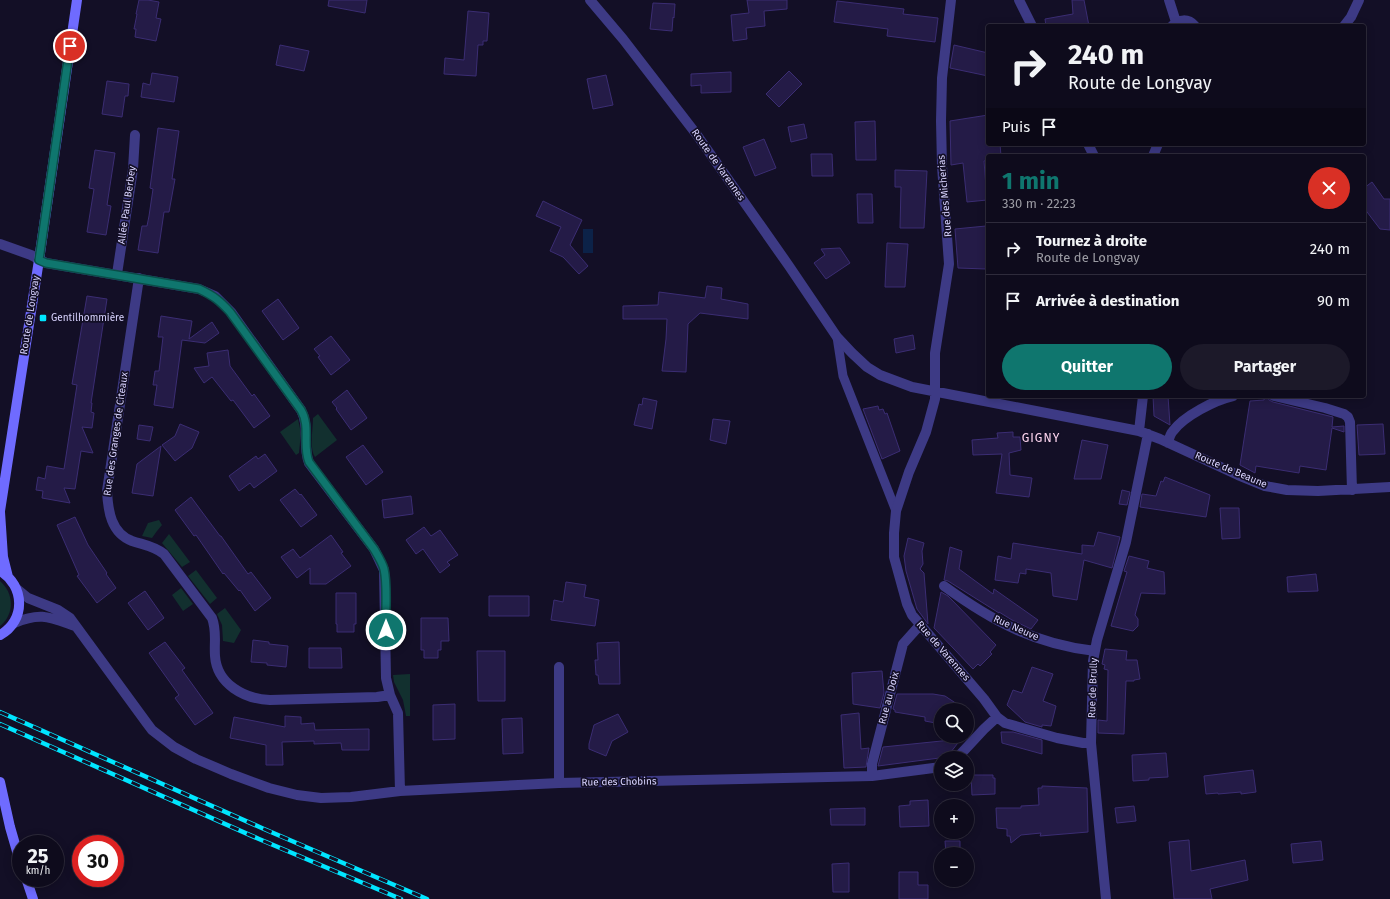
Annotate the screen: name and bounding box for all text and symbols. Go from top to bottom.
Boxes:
pin [53,29,87,63]
icon: arrive [59,35,81,57]
text: 240 m [1068,38,1144,71]
icon: right [1002,40,1054,92]
text: Route de Longvay [1068,72,1212,94]
icon: arrive [1038,116,1060,138]
text: Puis [1002,118,1030,136]
street label: Route de Varennes [689,127,747,203]
street label: Rue des Micherias [935,154,955,237]
street label: Allée Paul Berbey [116,165,138,245]
text: 1 min [1002,167,1060,195]
button: close [1308,167,1350,209]
text: 330 m · 22:23 [1002,196,1076,211]
text: Tournez à droite [1036,232,1147,250]
icon: right [1002,238,1024,260]
text: 240 m [1310,240,1350,258]
text: Route de Longvay [1036,250,1140,265]
street label: Route de Longvay [18,275,42,355]
icon: arrive [1002,290,1024,312]
text: Arrivée à destination [1036,292,1179,310]
text: 90 m [1317,292,1350,310]
place label: Gentilhommière [51,312,124,324]
marker: Gentilhommière [38,313,48,323]
button: Quitter [1002,344,1172,390]
button: Partager [1180,344,1350,390]
street label: Rue des Granges de Citeaux [101,371,131,497]
district label: GIGNY [1022,431,1060,445]
street label: Route de Beaune [1193,449,1269,491]
position arrow [365,609,407,651]
street label: Rue Neuve [991,613,1041,643]
street label: Rue de Varennes [914,619,973,684]
street label: Rue de Brully [1086,657,1100,718]
street label: Rue au Doix [876,670,902,726]
map controls [934,703,974,887]
button: search [934,703,974,743]
button: layers [934,751,974,791]
street label: Rue des Chobins [581,775,657,789]
button: + [934,799,974,839]
speed limit sign: 30 [72,835,124,887]
text: 25 [27,844,49,868]
button: − [934,847,974,887]
text: km/h [26,865,50,877]

